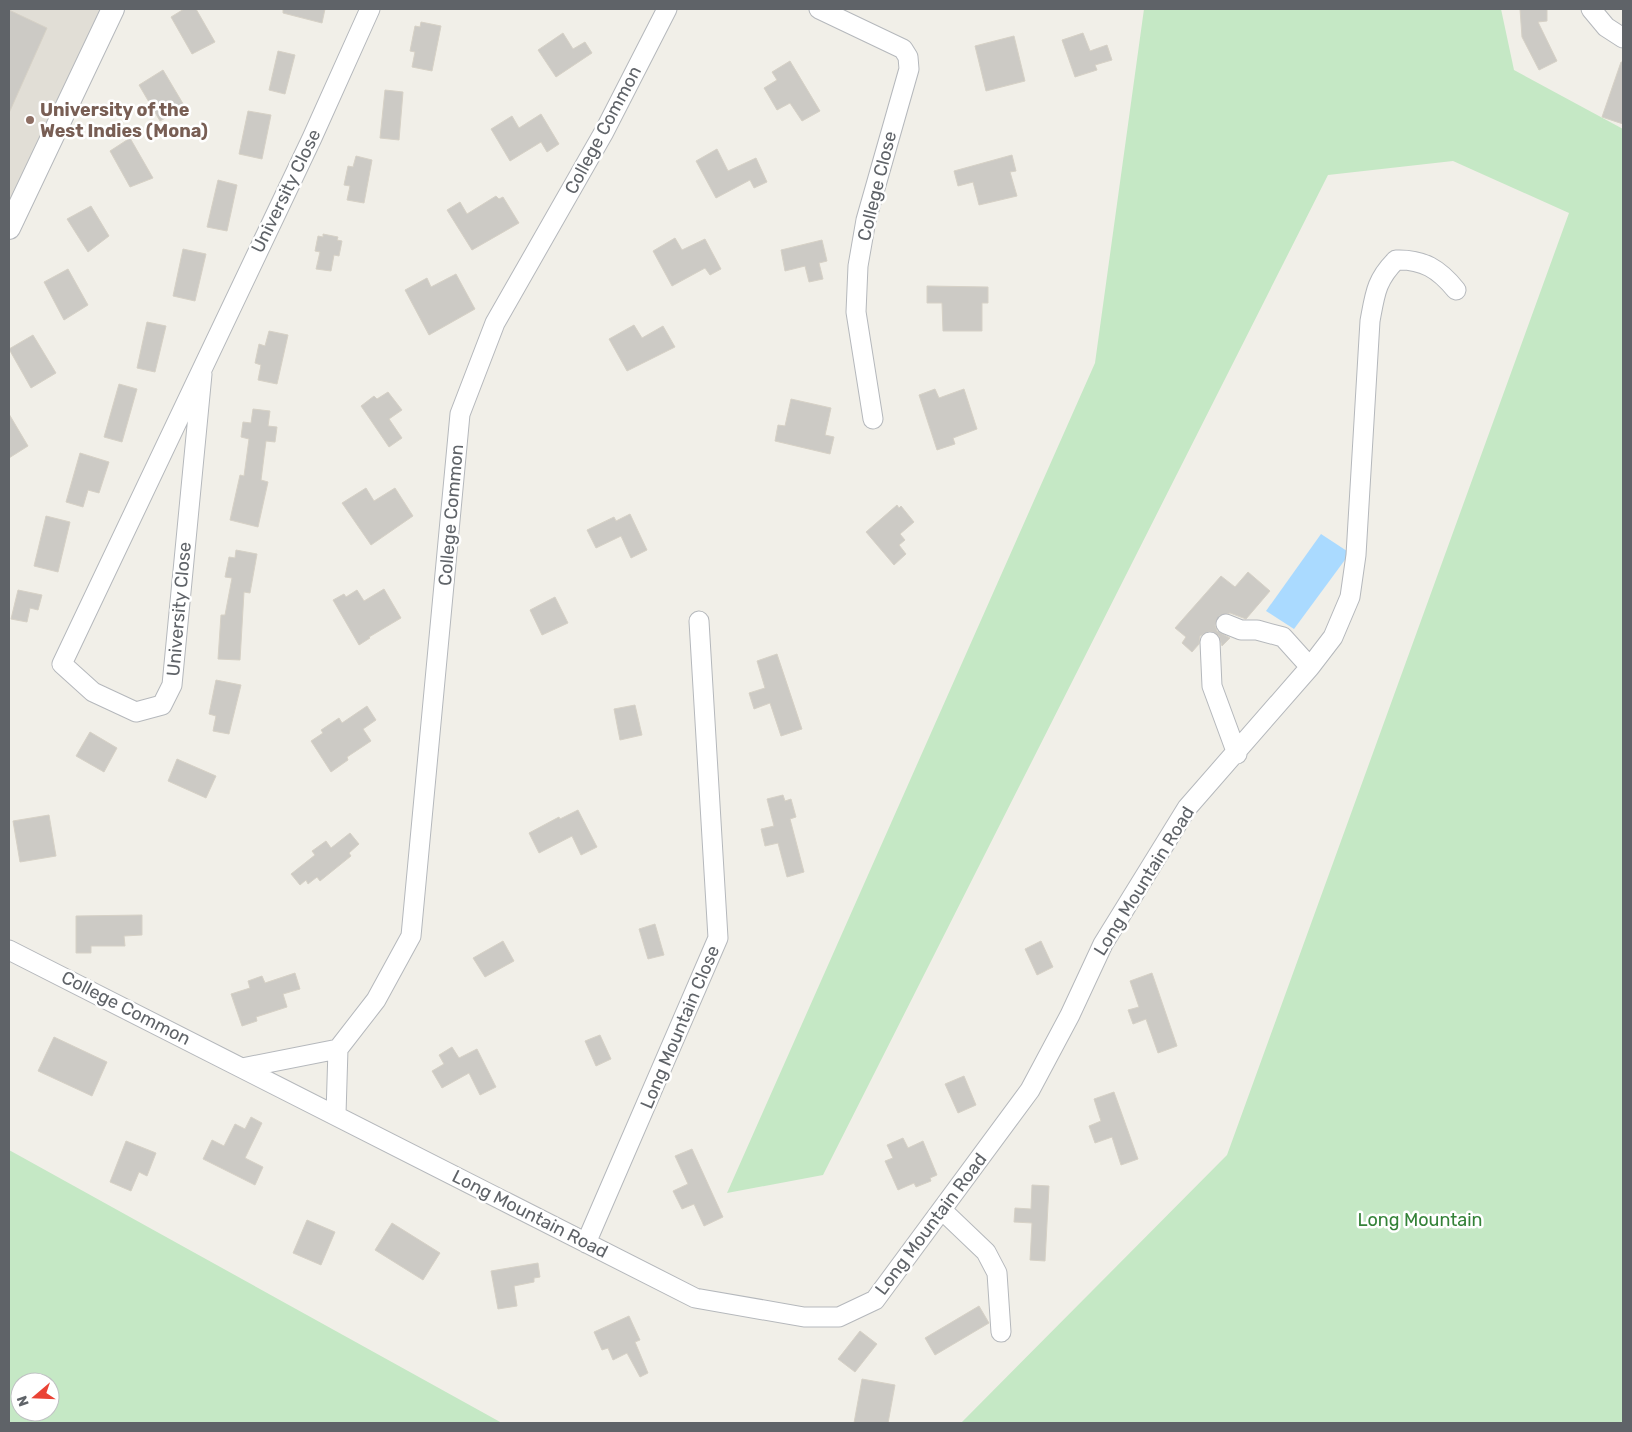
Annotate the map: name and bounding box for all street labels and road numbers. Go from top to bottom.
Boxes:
street label: College Common [560,62,646,198]
street label: University Close [247,126,325,256]
street label: College Close [853,129,901,243]
street label: College Common [434,443,468,587]
street label: University Close [162,541,196,677]
street label: Long Mountain Road [1089,802,1199,960]
street label: Long Mountain Close [636,942,724,1112]
street label: College Common [58,966,194,1050]
street label: Long Mountain Road [870,1149,992,1299]
street label: Long Mountain Road [448,1165,612,1263]

